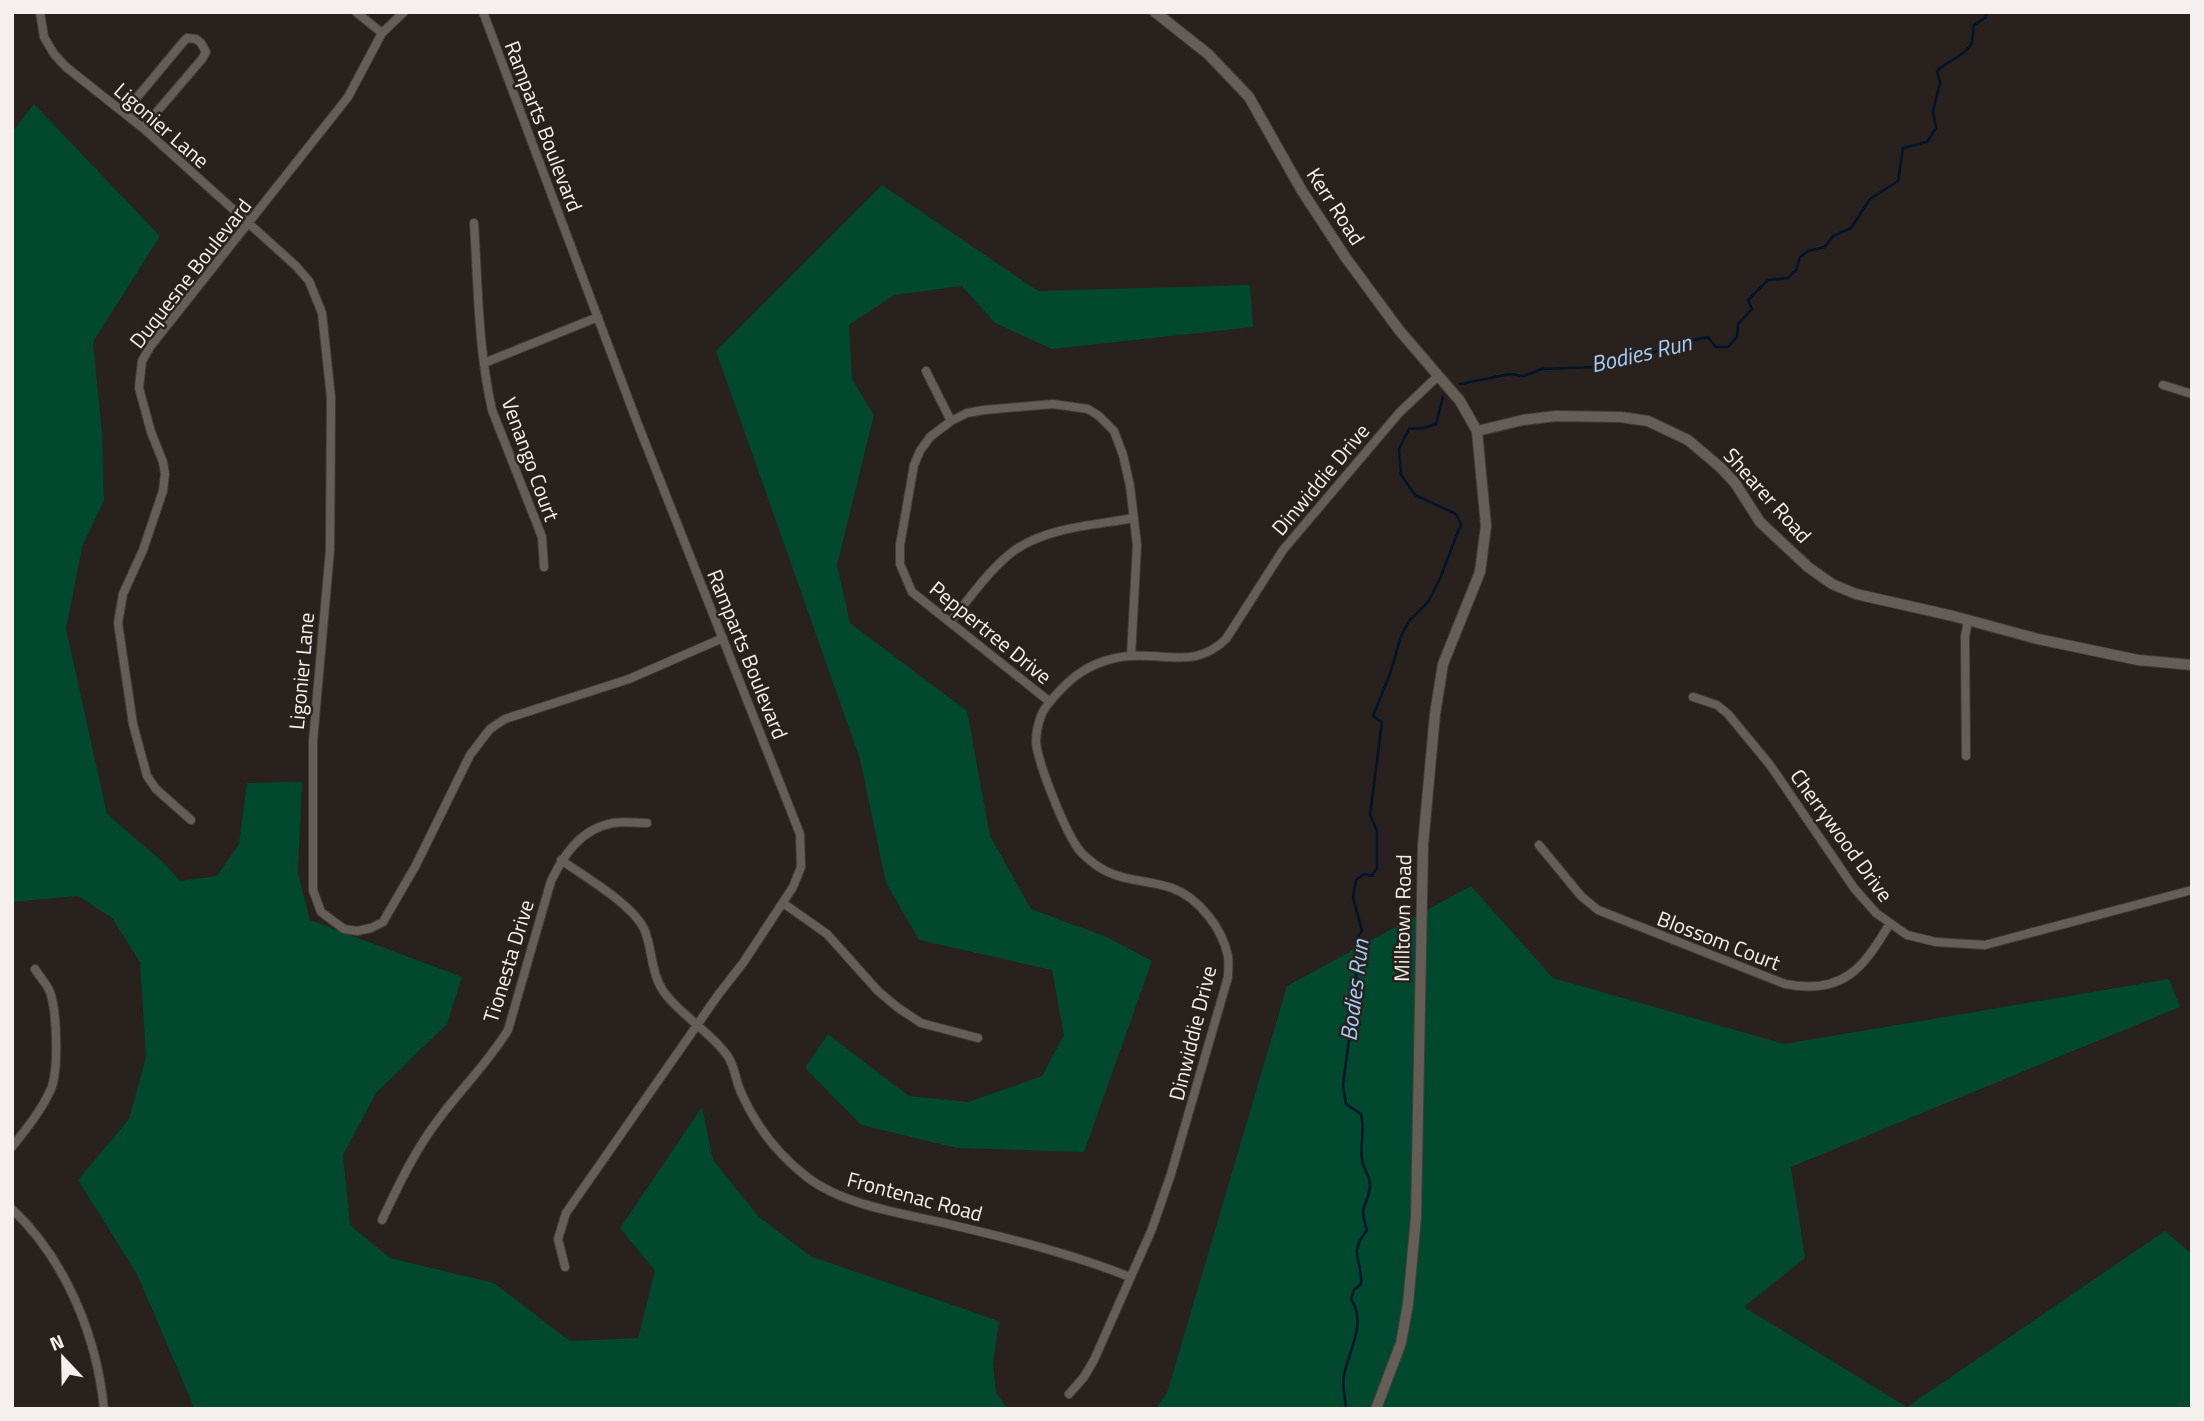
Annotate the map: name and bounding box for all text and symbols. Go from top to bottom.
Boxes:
street label: Ramparts Boulevard [497,36,591,216]
street label: Ligonier Lane [107,74,217,176]
street label: Kerr Road [1299,161,1373,251]
street label: Duquesne Boulevard [121,191,259,355]
water label: Bodies Run [1587,324,1695,382]
street label: Venango Court [494,393,568,526]
street label: Dinwiddie Drive [1263,416,1377,542]
street label: Shearer Road [1716,440,1820,550]
street label: Ramparts Boulevard [699,564,797,744]
street label: Peppertree Drive [923,573,1059,691]
street label: Ligonier Lane [280,611,322,731]
street label: Cherrywood Drive [1783,762,1901,908]
street label: Milltown Road [1385,854,1419,982]
street label: Tionesta Drive [474,896,542,1026]
street label: Blossom Court [1653,902,1786,978]
water label: Bodies Run [1330,937,1378,1043]
street label: Dinwiddie Drive [1160,962,1224,1104]
street label: Frontenac Road [844,1163,986,1229]
north arrow [28,1323,98,1393]
text: N [45,1326,68,1358]

